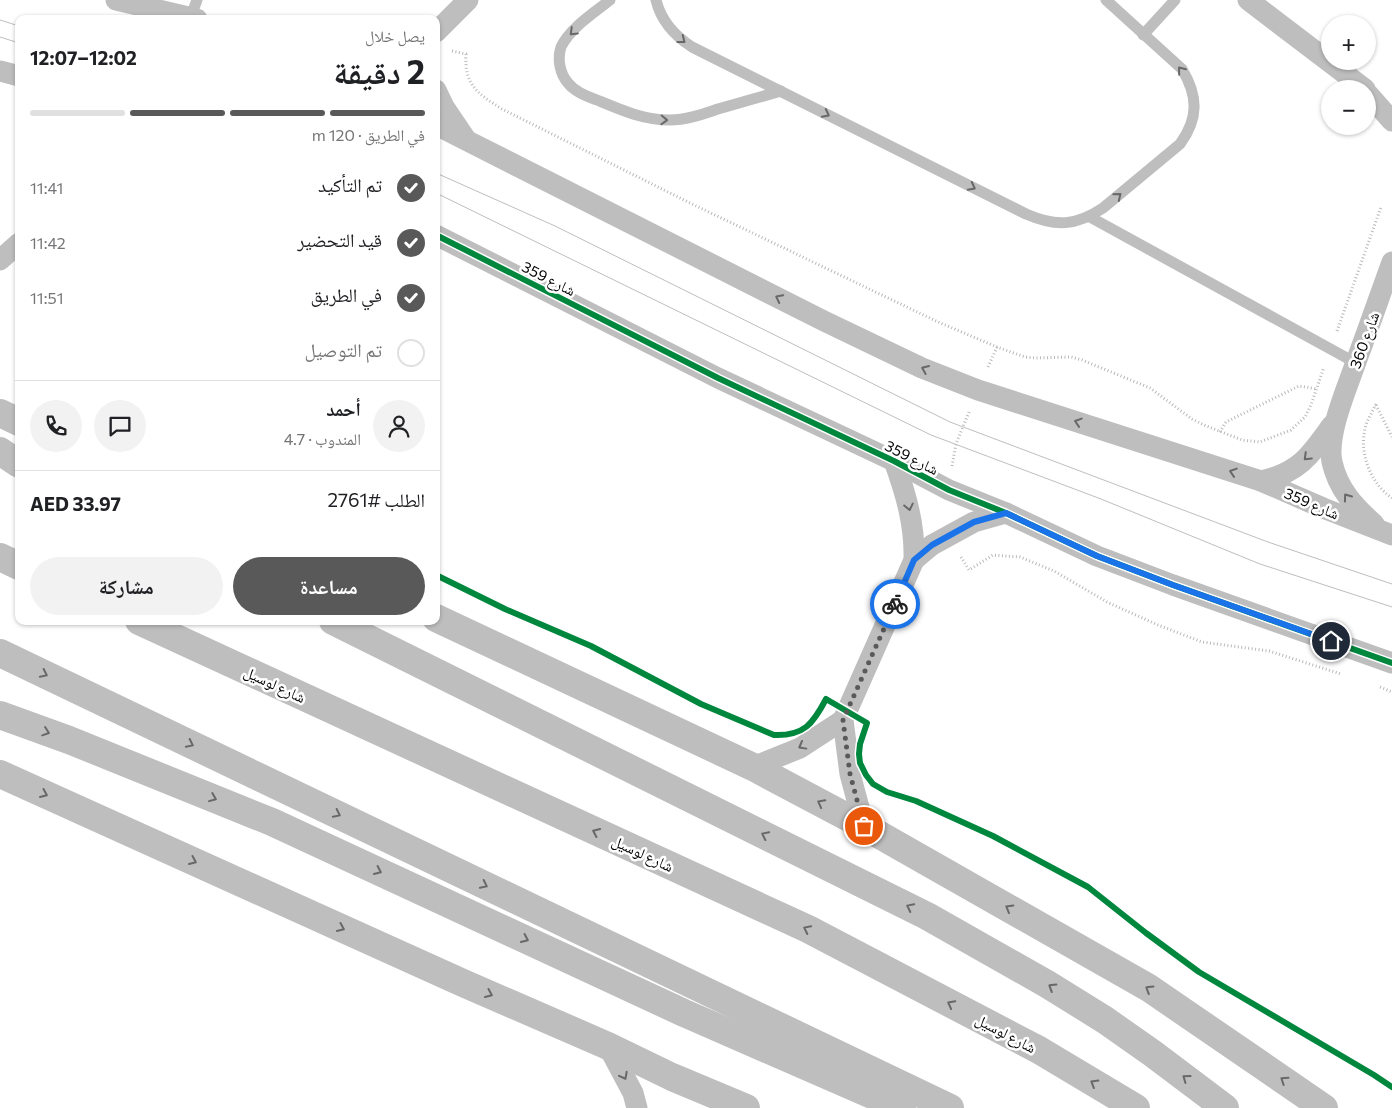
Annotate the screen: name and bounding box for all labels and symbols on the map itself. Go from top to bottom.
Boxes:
one-way arrow [570,26,579,35]
one-way arrow [676,34,685,42]
one-way arrow [1177,66,1186,75]
one-way arrow [821,108,830,118]
one-way arrow [660,114,668,125]
one-way arrow [966,181,975,191]
one-way arrow [1112,193,1121,201]
street label: شارع 359 [518,257,579,301]
one-way arrow [775,294,784,304]
street label: شارع 360 [1345,309,1384,371]
one-way arrow [921,364,930,375]
one-way arrow [1075,418,1083,428]
street label: شارع 359 [881,436,942,480]
one-way arrow [1304,451,1313,460]
one-way arrow [1229,468,1238,478]
street label: شارع 359 [1281,483,1342,524]
one-way arrow [1344,493,1353,502]
one-way arrow [903,503,914,512]
courier [870,579,920,629]
pin [1310,620,1352,662]
street label: شارع لوسيل [241,662,309,708]
one-way arrow [39,668,48,678]
one-way arrow [41,726,50,736]
one-way arrow [185,738,194,748]
one-way arrow [798,740,807,750]
one-way arrow [39,788,48,799]
one-way arrow [208,792,217,802]
one-way arrow [817,799,826,809]
pin [843,805,885,847]
one-way arrow [332,808,341,819]
one-way arrow [592,828,601,838]
street label: شارع لوسيل [609,831,677,877]
one-way arrow [761,831,770,841]
one-way arrow [188,855,197,865]
one-way arrow [373,864,382,875]
one-way arrow [478,878,487,888]
one-way arrow [907,903,916,913]
one-way arrow [1005,904,1014,914]
one-way arrow [336,921,345,932]
one-way arrow [804,925,813,935]
one-way arrow [520,933,529,943]
one-way arrow [1048,984,1058,993]
one-way arrow [1146,985,1155,995]
one-way arrow [484,988,493,999]
one-way arrow [948,1001,957,1011]
street label: شارع لوسيل [972,1010,1039,1058]
one-way arrow [618,1071,628,1080]
one-way arrow [1182,1075,1192,1084]
one-way arrow [1280,1077,1290,1086]
one-way arrow [1090,1079,1099,1089]

